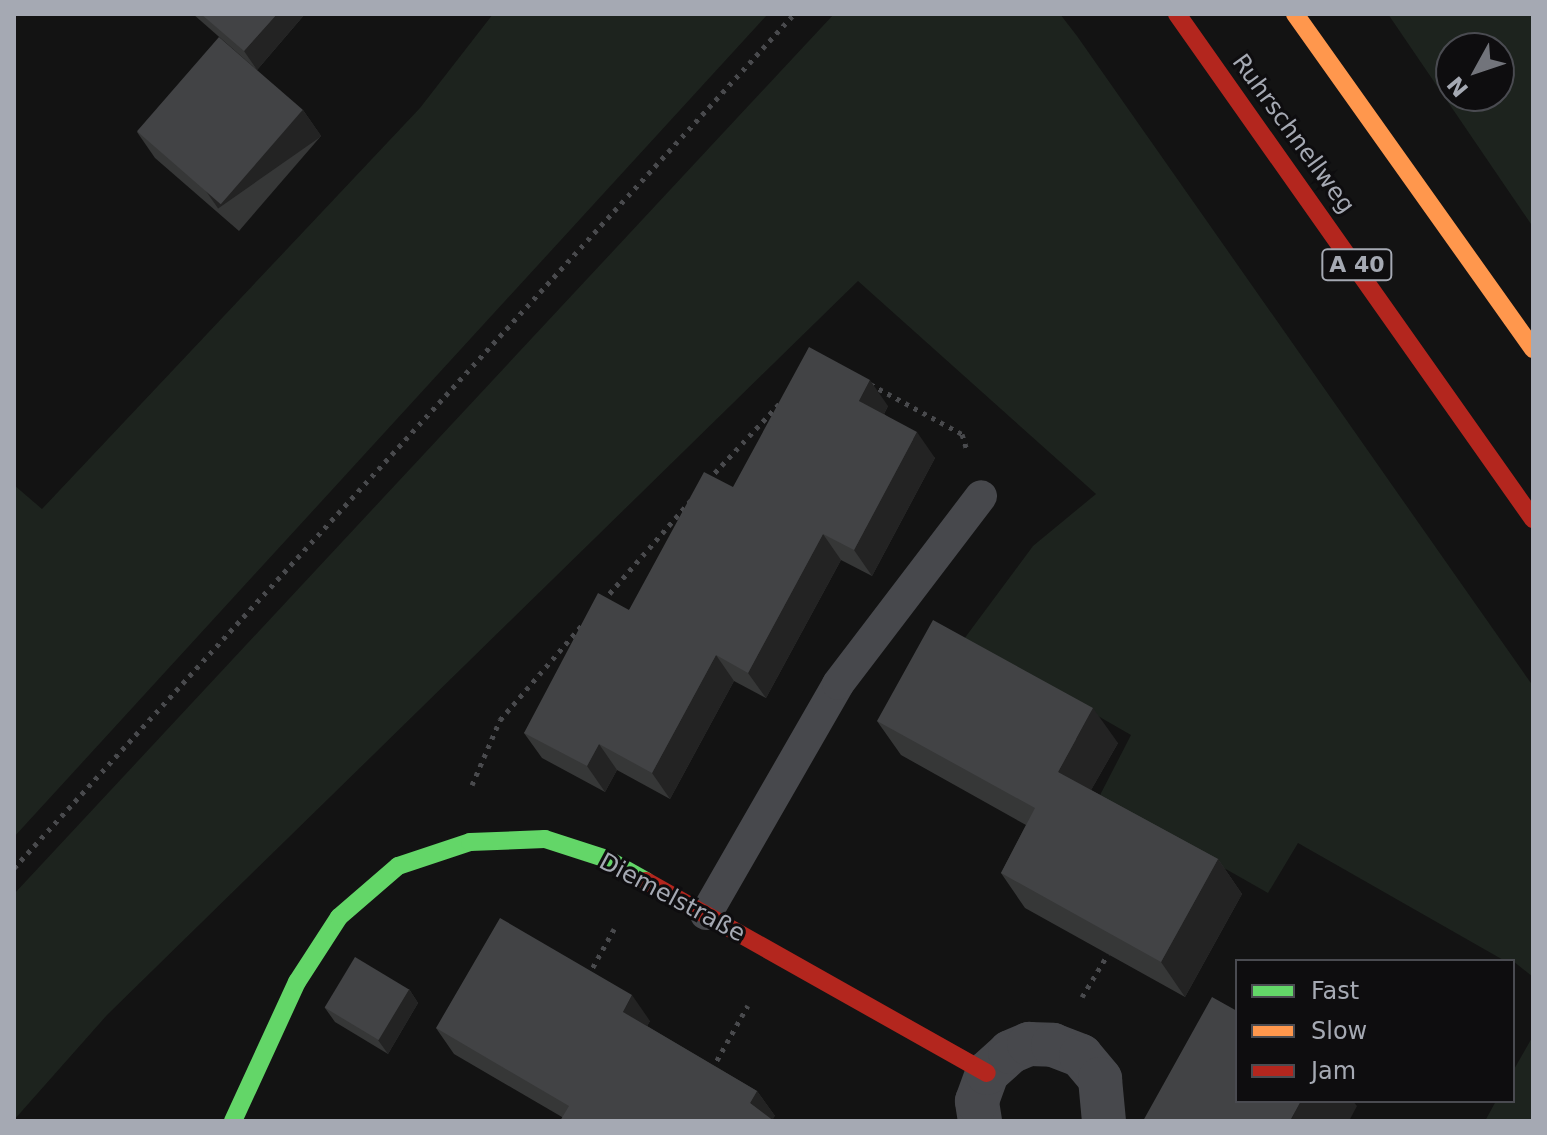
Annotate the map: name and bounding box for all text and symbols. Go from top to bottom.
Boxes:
north arrow [1435,32,1515,112]
street label: Ruhrschnellweg [1226,49,1360,219]
text: N [1442,71,1473,102]
road number: A 40 [1321,247,1393,283]
street label: Diemelstraße [594,847,750,949]
legend [1235,959,1515,1103]
text: Fast [1311,977,1359,1005]
text: Slow [1311,1017,1367,1045]
text: Jam [1311,1057,1356,1085]

